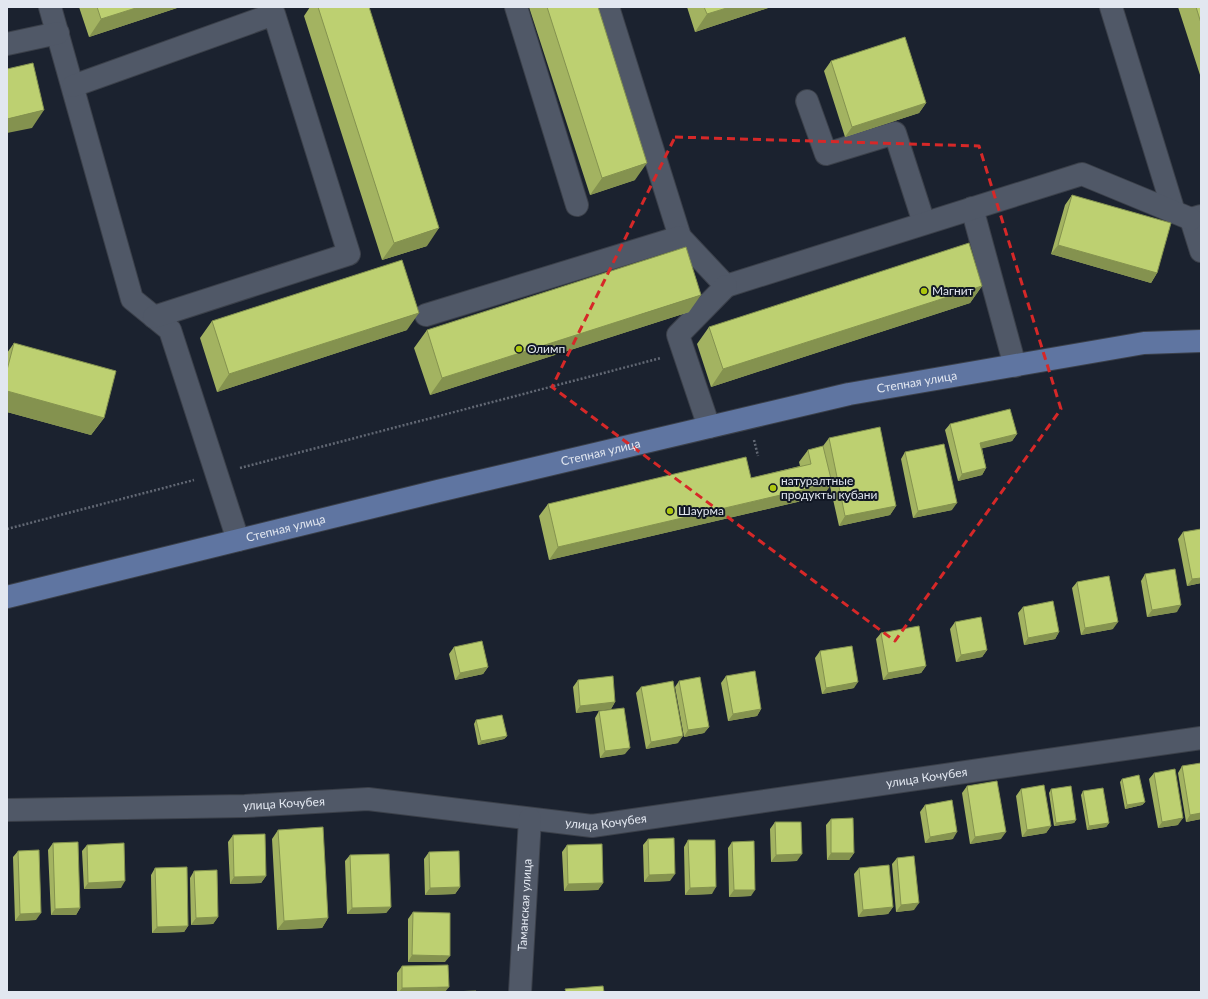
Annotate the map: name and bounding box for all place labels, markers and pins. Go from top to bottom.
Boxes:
place label: Магнит [932,283,974,298]
marker: Магнит [919,286,929,296]
place label: Олимп [527,341,565,356]
marker: Олимп [514,344,524,354]
place label: натуралтные продукты кубани [781,473,878,502]
marker: натуралтные продукты кубани [768,483,778,493]
place label: Шаурма [678,503,724,518]
marker: Шаурма [665,506,675,516]

